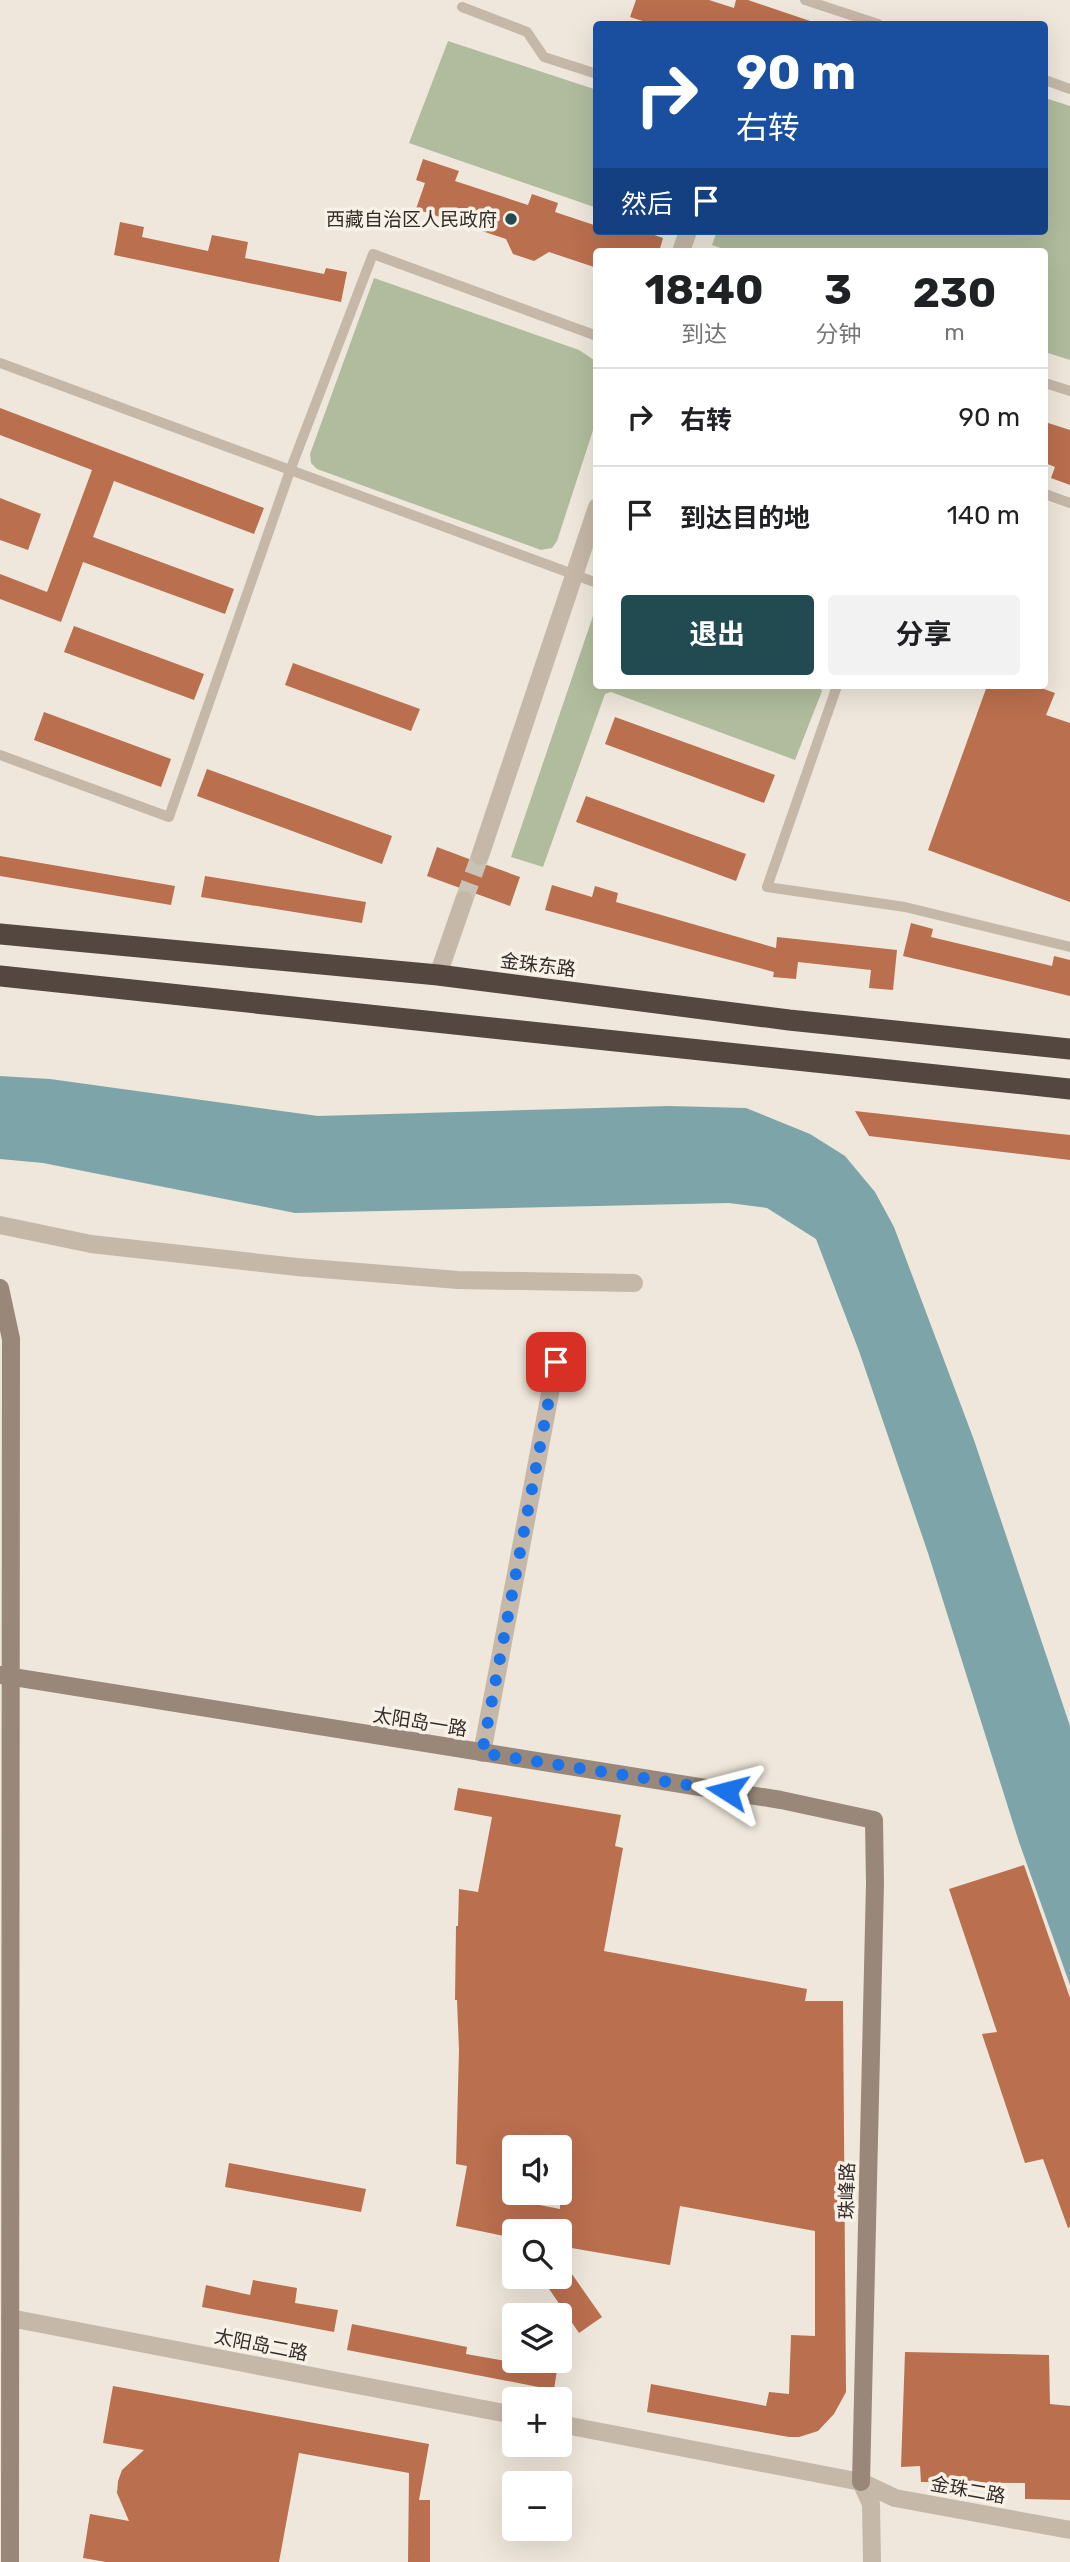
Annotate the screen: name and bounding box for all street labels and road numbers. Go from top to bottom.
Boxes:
street label: 金珠东路 [499,949,577,981]
street label: 太阳岛一路 [371,1703,469,1741]
street label: 珠峰路 [835,2162,859,2220]
street label: 太阳岛二路 [212,2325,310,2365]
street label: 金珠二路 [929,2472,1007,2508]

